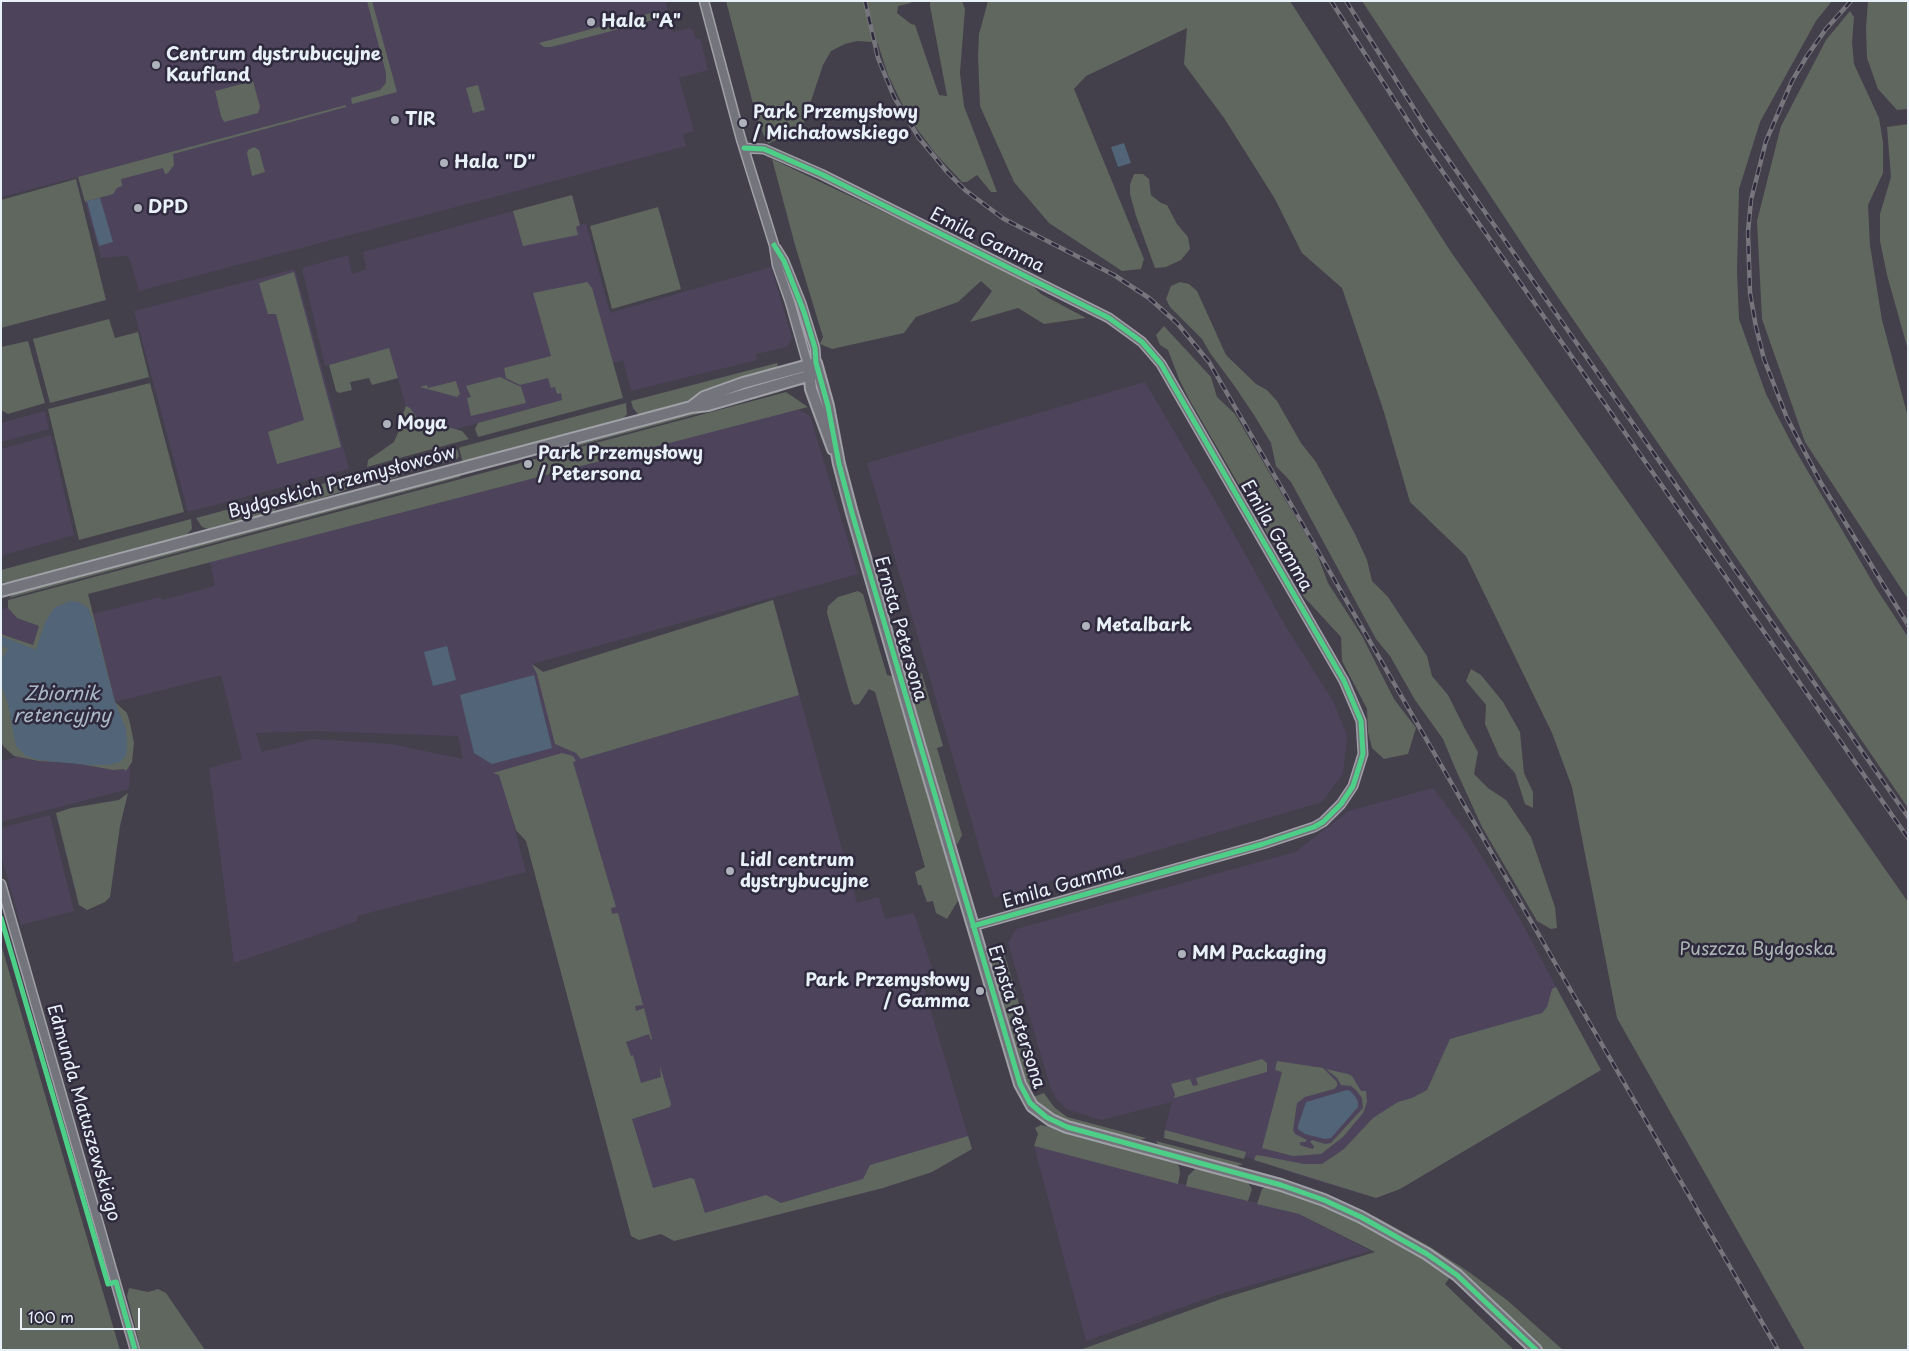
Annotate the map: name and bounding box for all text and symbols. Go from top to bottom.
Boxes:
place label: Hala "A" [601,11,681,33]
marker: Hala "A" [585,16,597,28]
place label: Centrum dystrubucyjne Kaufland [166,44,381,86]
marker: Centrum dystrubucyjne Kaufland [150,59,162,71]
place label: Park Przemysłowy / Michałowskiego [753,102,918,144]
place label: TIR [405,109,436,131]
marker: TIR [389,114,401,126]
marker: Park Przemysłowy / Michałowskiego [737,117,749,129]
place label: Hala "D" [454,152,536,174]
marker: Hala "D" [438,157,450,169]
place label: DPD [148,197,188,219]
marker: DPD [132,202,144,214]
street label: Emila Gamma [926,204,1048,278]
place label: Moya [397,413,447,435]
marker: Moya [381,418,393,430]
street label: Bydgoskich Przemysłowców [226,442,458,524]
place label: Park Przemysłowy / Petersona [538,443,703,486]
marker: Park Przemysłowy / Petersona [522,458,534,470]
street label: Emila Gamma [1235,477,1317,595]
street label: Ernsta Petersona [869,554,931,704]
place label: Metalbark [1096,615,1192,637]
marker: Metalbark [1080,620,1092,632]
water label: Zbiornik retencyjny [13,684,111,728]
place label: Lidl centrum dystrybucyjne [740,850,869,892]
street label: Emila Gamma [1000,858,1126,914]
marker: Lidl centrum dystrybucyjne [724,865,736,877]
park label: Puszcza Bydgoska [1679,939,1835,961]
street label: Ernsta Petersona [983,943,1049,1091]
place label: MM Packaging [1192,943,1326,965]
marker: MM Packaging [1176,948,1188,960]
place label: Park Przemysłowy / Gamma [805,970,970,1012]
marker: Park Przemysłowy / Gamma [974,985,986,997]
street label: Edmunda Matuszewskiego [42,1002,124,1224]
scale bar [22,1298,142,1330]
text: 100 m [28,1305,74,1328]

